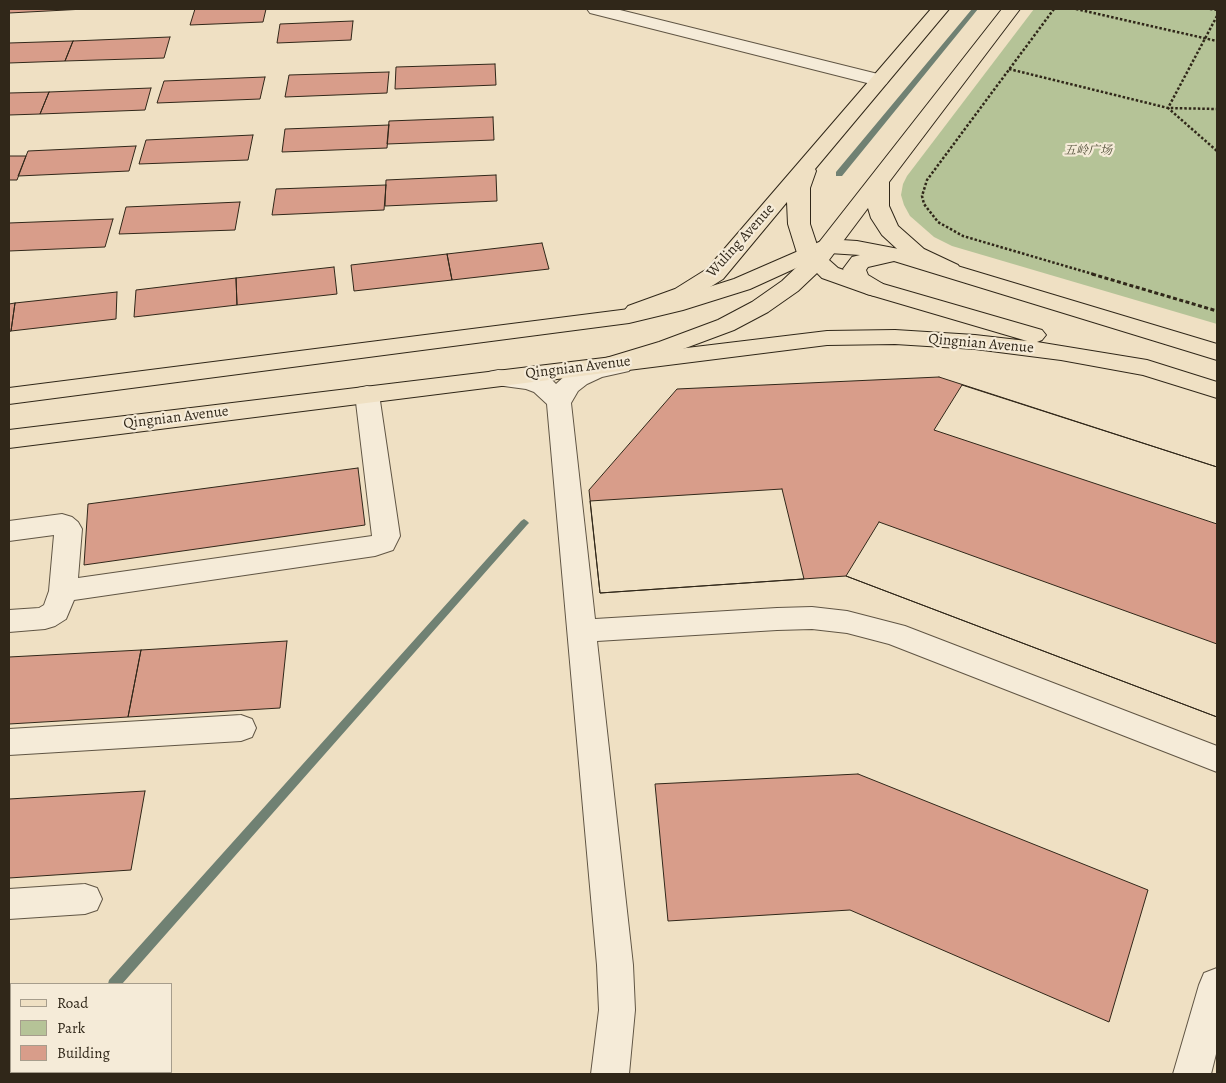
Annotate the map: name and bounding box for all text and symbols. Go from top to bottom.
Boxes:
park label: 五岭广场 [1064,144,1112,158]
street label: Wuling Avenue [703,201,779,281]
street label: Qingnian Avenue [928,330,1034,358]
street label: Qingnian Avenue [524,353,632,383]
street label: Qingnian Avenue [122,403,230,433]
legend [10,983,172,1073]
text: Road [57,993,88,1013]
text: Park [57,1018,85,1038]
text: Building [57,1043,110,1063]

